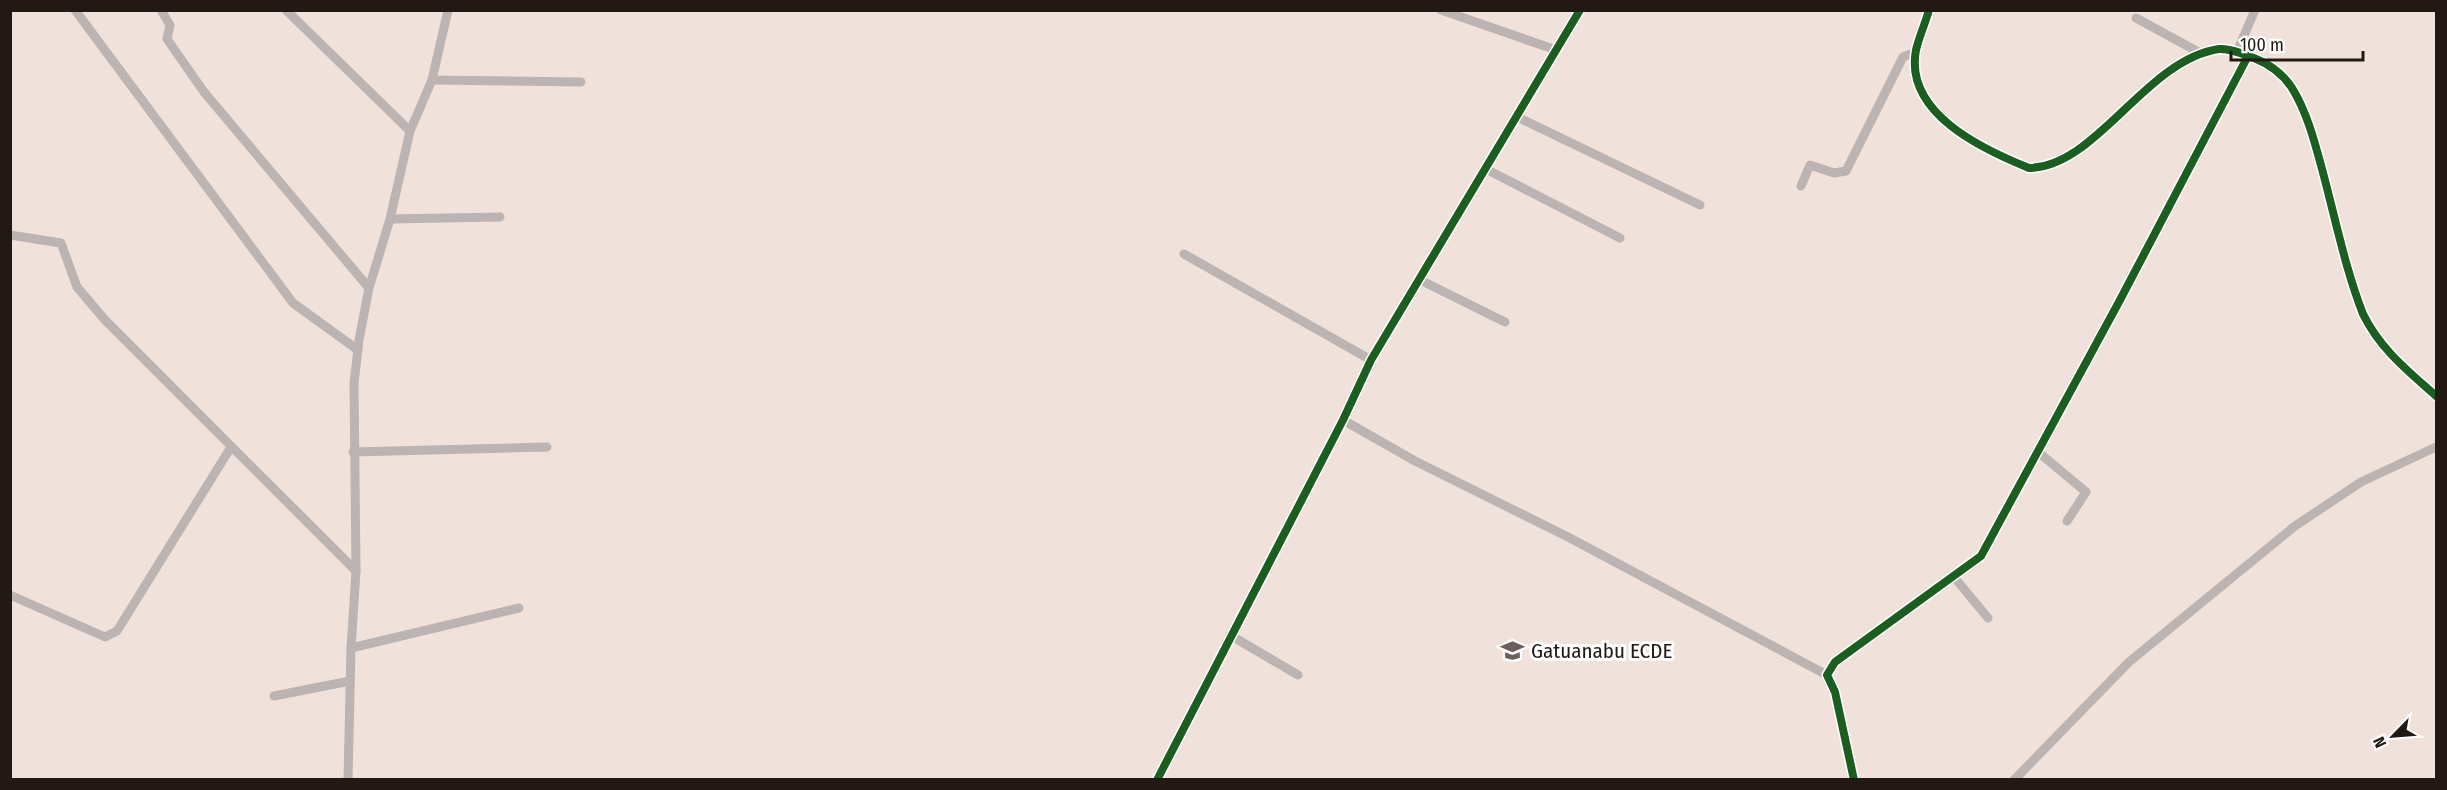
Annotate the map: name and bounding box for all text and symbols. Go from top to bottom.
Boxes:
scale bar [2231,24,2363,62]
text: 100 m [2240,34,2284,56]
school or university icon: Gatuanabu ECDE [1500,638,1526,664]
place label: Gatuanabu ECDE [1531,638,1672,664]
north arrow [2363,706,2423,766]
text: N [2369,734,2390,750]

